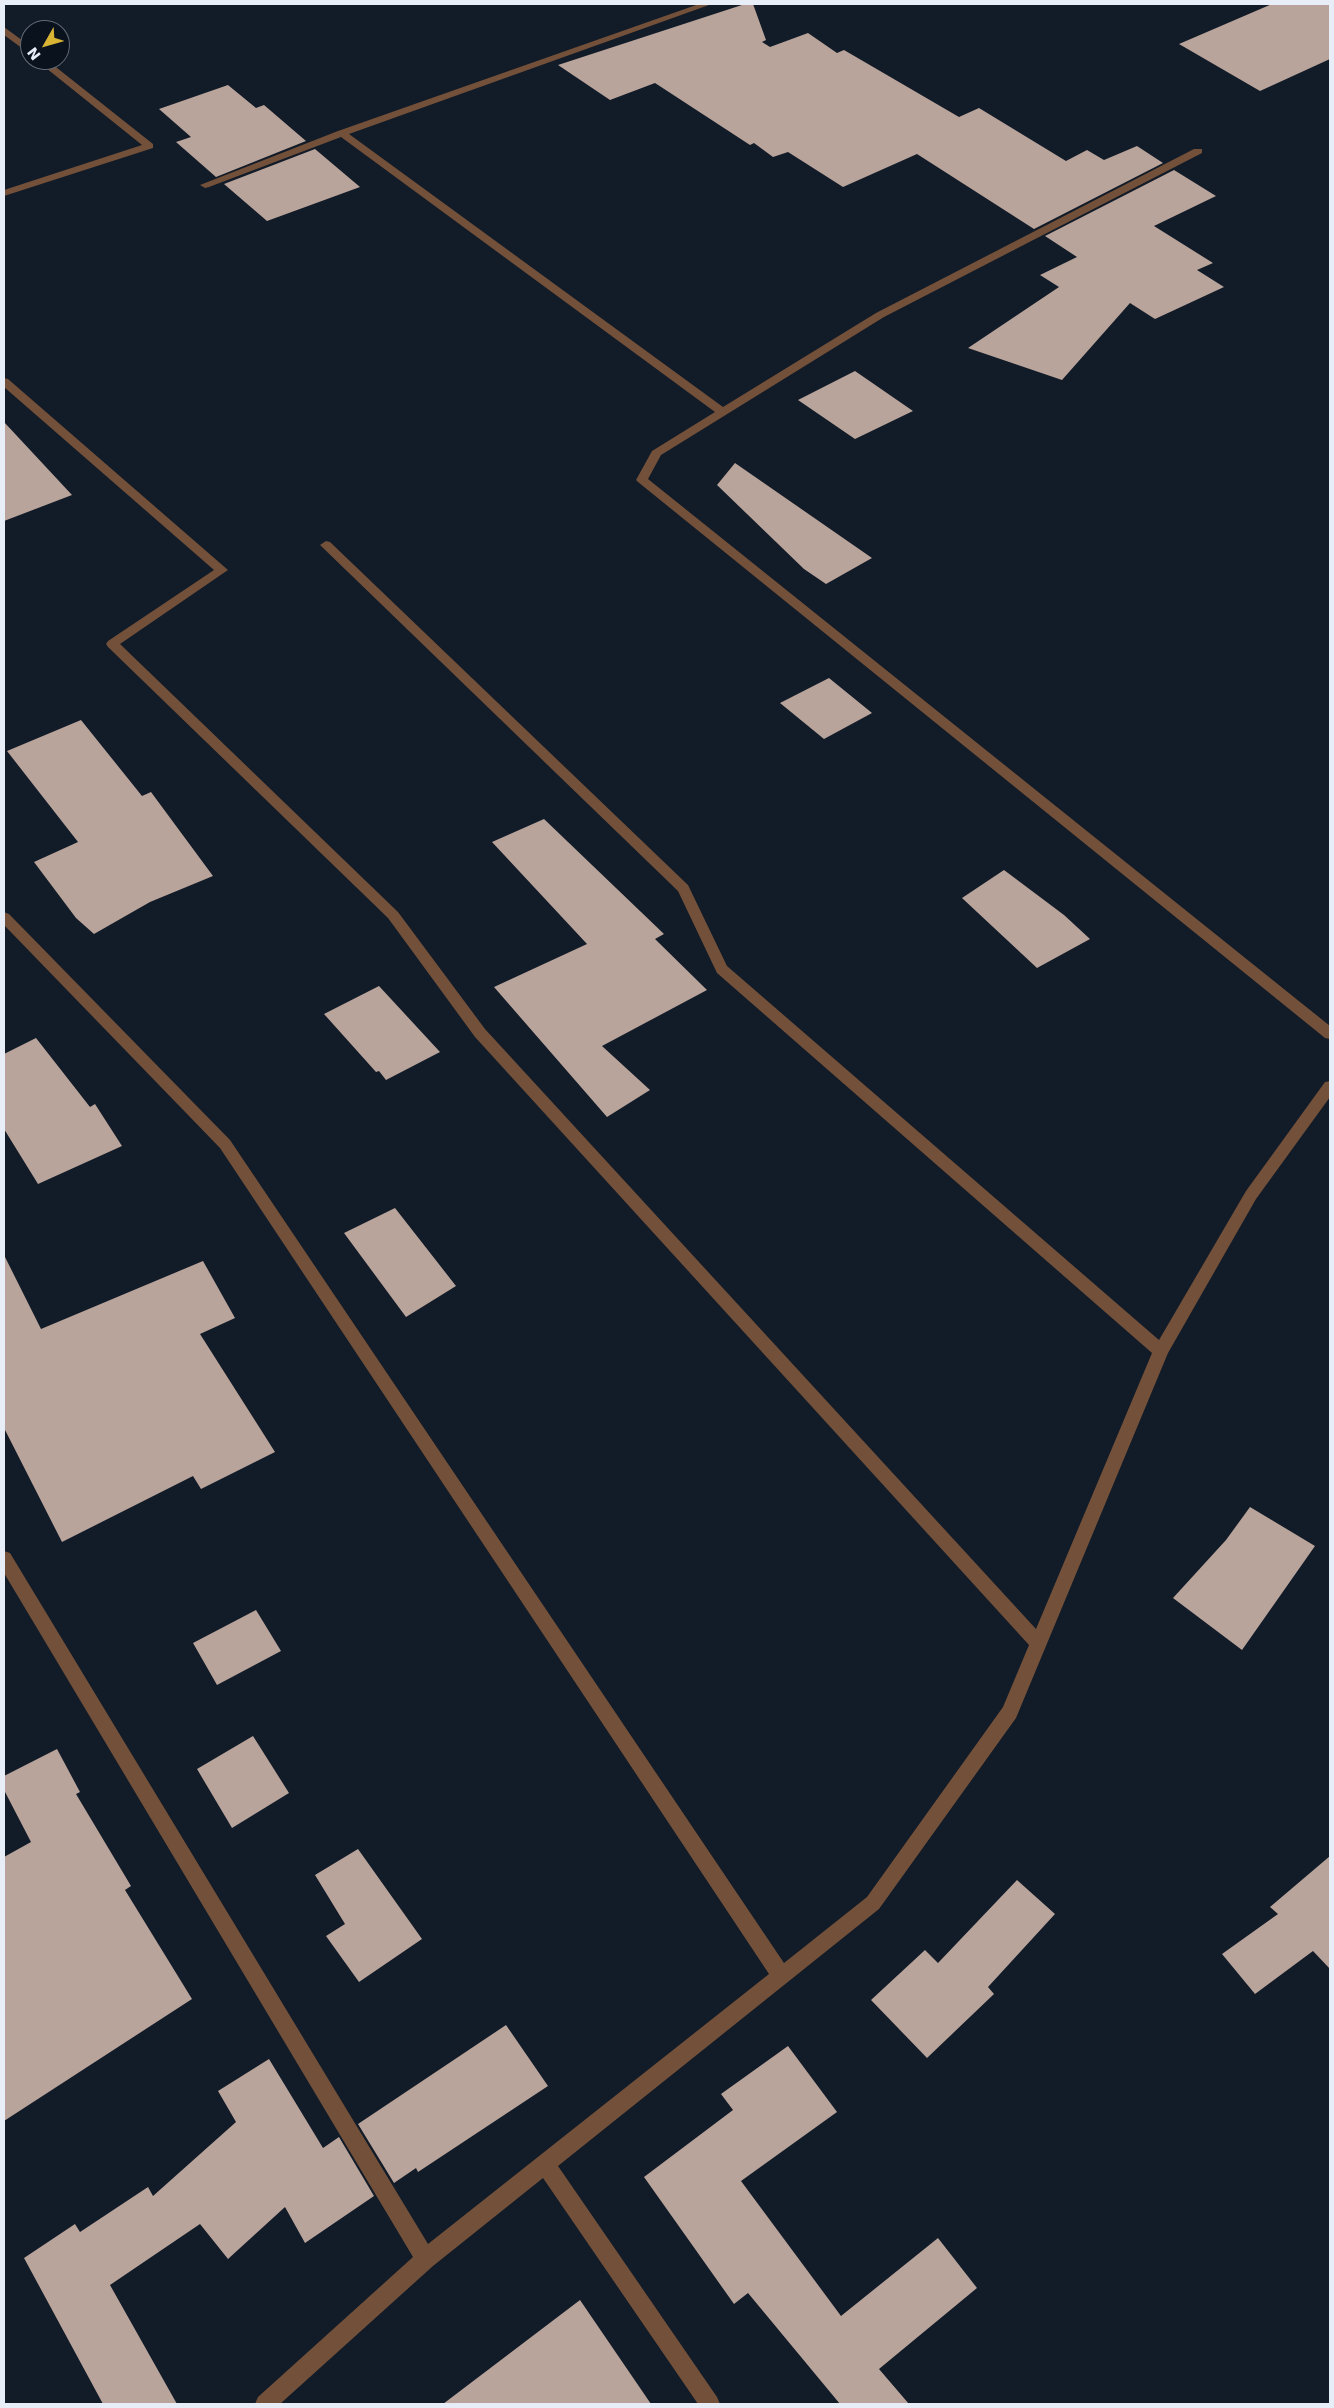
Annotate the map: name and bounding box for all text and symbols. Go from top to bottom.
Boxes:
north arrow [20,20,70,70]
text: N [24,44,44,63]

